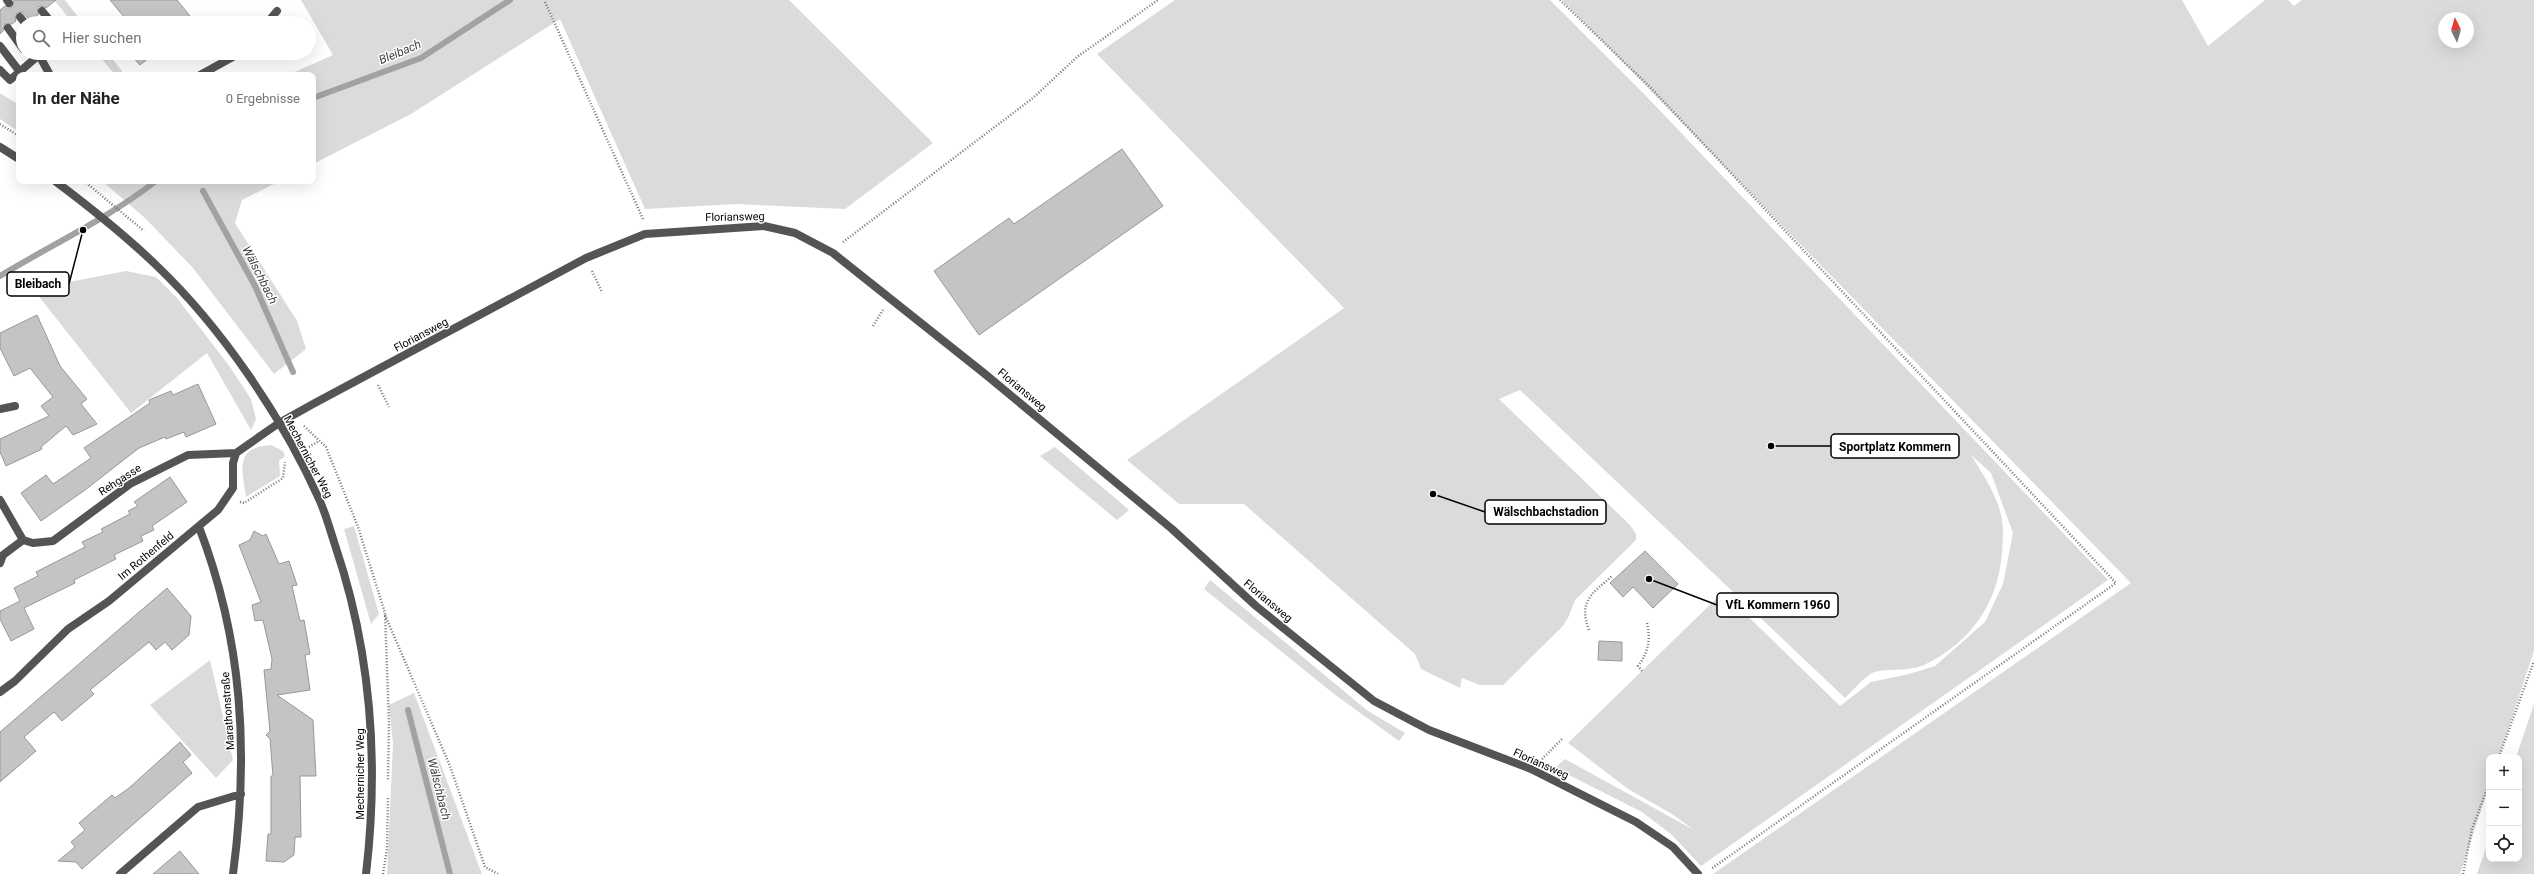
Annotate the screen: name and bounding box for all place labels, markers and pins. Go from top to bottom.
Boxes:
callout: Bleibach [7,272,69,296]
callout: Sportplatz Kommern [1831,434,1959,458]
callout: Wälschbachstadion [1485,500,1606,524]
callout: VfL Kommern 1960 [1717,593,1838,617]

